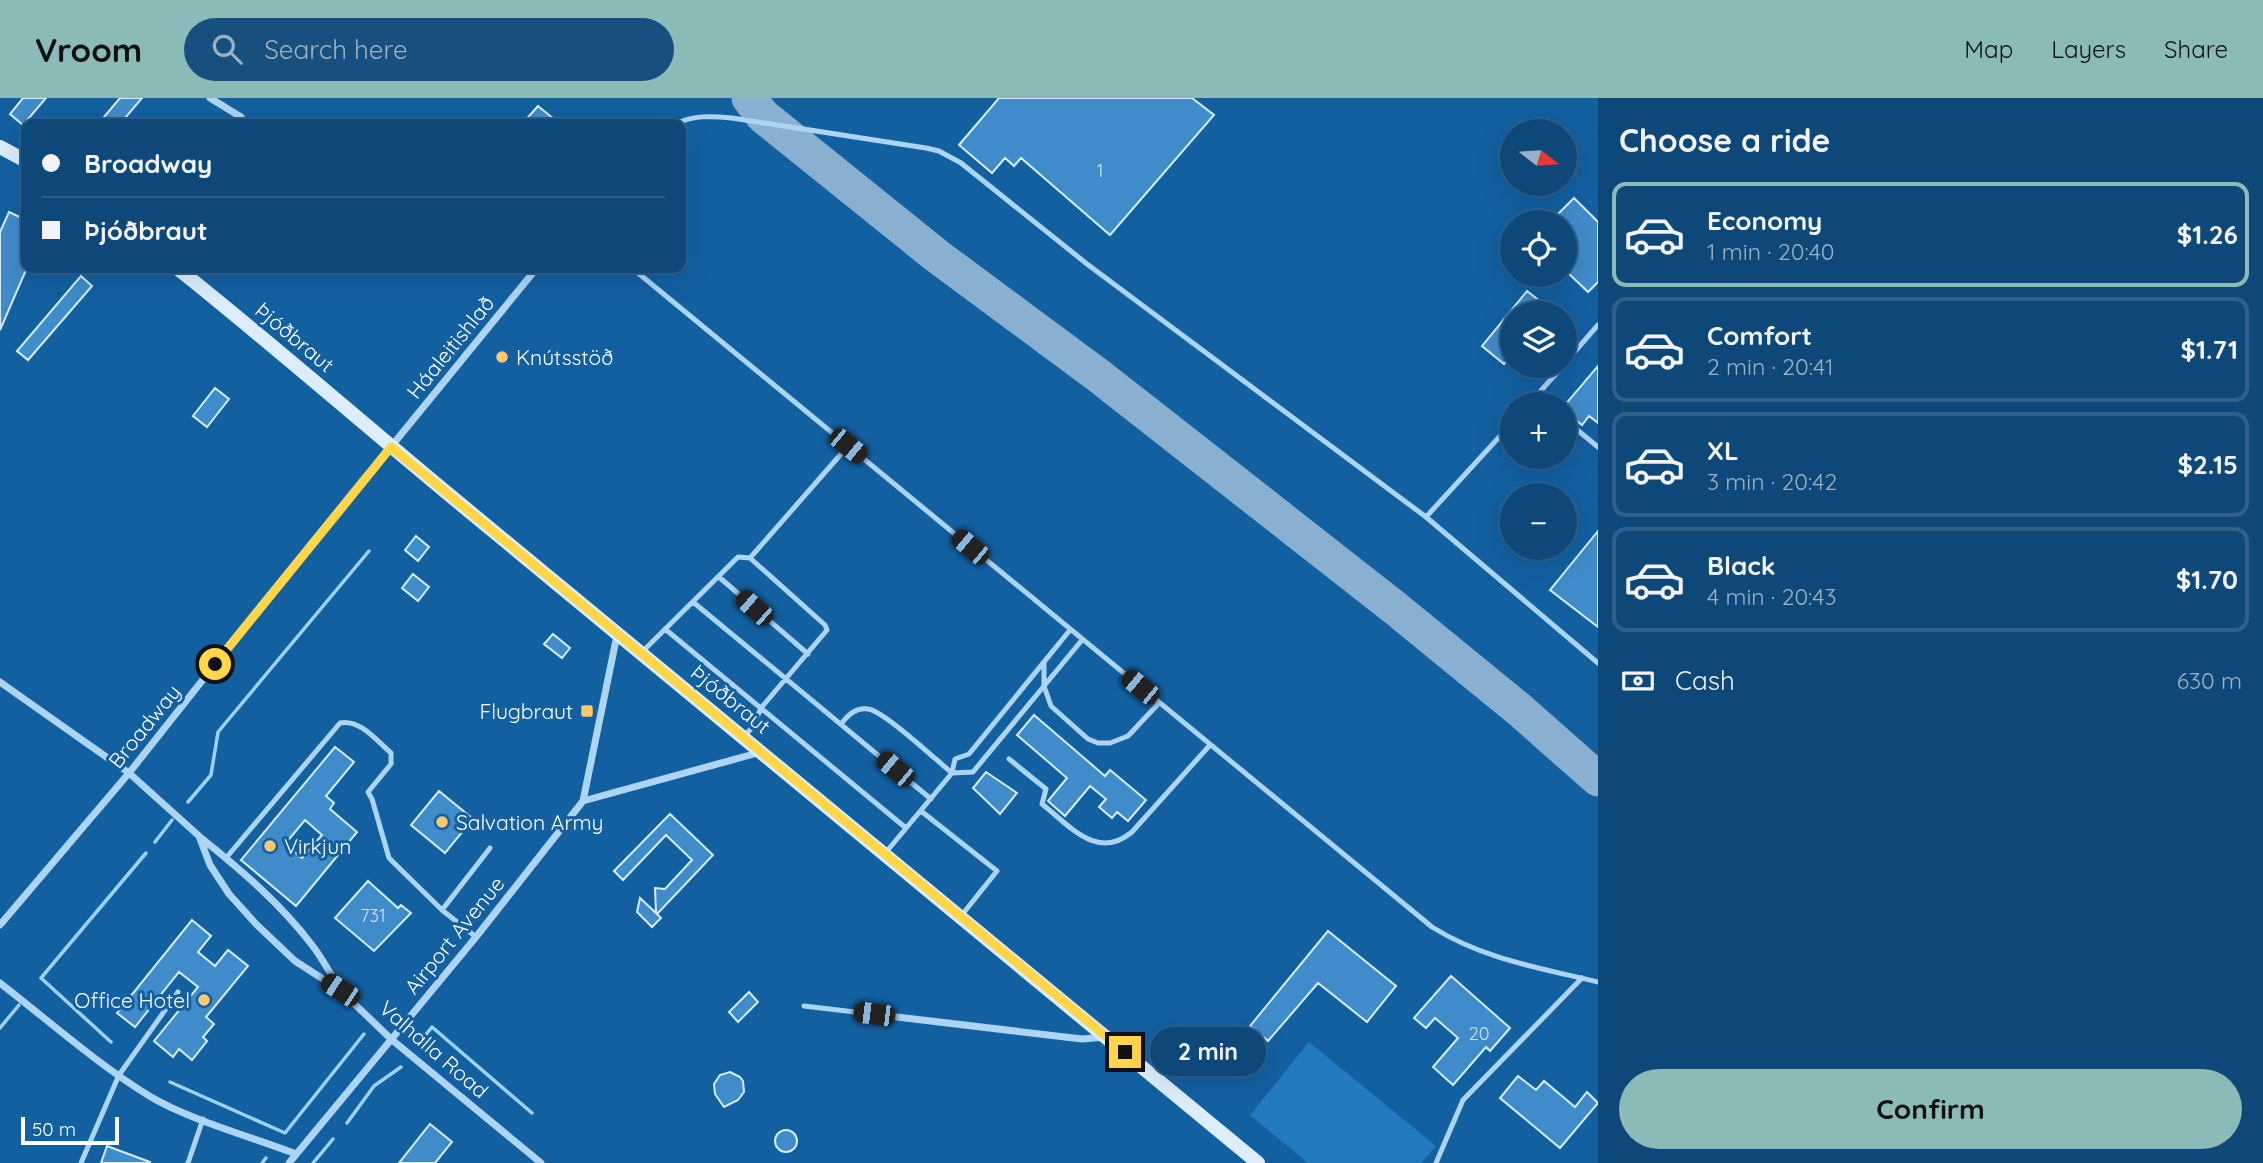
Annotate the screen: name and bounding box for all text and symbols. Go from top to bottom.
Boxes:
search box [184,18,674,81]
text: Vroom [35,29,142,70]
icon: search [208,30,246,68]
text: Search here [264,33,408,66]
text: Map [1964,34,2013,64]
text: Layers [2051,34,2126,64]
text: Share [2164,34,2228,64]
north arrow [1500,119,1577,196]
map controls [1500,119,1577,560]
text: Choose a ride [1619,120,1831,160]
text: Broadway [84,147,212,180]
house number: 1 [1097,159,1103,182]
icon: car [1623,203,1686,266]
text: Economy [1707,204,1822,237]
button: locate [1500,210,1577,287]
text: Þjóðbraut [84,214,208,247]
text: $1.26 [2177,218,2238,251]
text: 1 min · 20:40 [1707,237,1835,266]
street label: Háaleitishlað [401,290,499,404]
street label: Þjóðbraut [250,297,340,377]
button: layers [1500,301,1577,378]
icon: car [1623,318,1686,381]
text: Comfort [1707,319,1812,352]
text: $1.71 [2180,333,2238,366]
place label: Knútsstöð [516,344,613,370]
marker: Knútsstöð [494,349,510,365]
text: 2 min · 20:41 [1707,352,1833,381]
button: + [1500,392,1577,469]
car [826,425,871,467]
icon: car [1623,433,1686,496]
text: XL [1707,434,1739,467]
text: $2.15 [2177,448,2238,481]
text: 3 min · 20:42 [1707,467,1837,496]
button: − [1500,483,1577,560]
car [948,525,993,569]
icon: car [1623,548,1686,611]
text: Black [1707,549,1776,582]
text: $1.70 [2176,563,2238,596]
text: 4 min · 20:43 [1707,582,1837,611]
car [732,586,777,630]
route start [199,648,231,680]
street label: Þjóðbraut [686,659,776,739]
icon: cash [1619,662,1657,700]
text: Cash [1675,664,1735,697]
car [1118,666,1163,708]
text: 630 m [2177,666,2242,695]
street label: Broadway [102,679,186,773]
place label: Flugbraut [479,698,573,724]
marker: Flugbraut [579,703,595,719]
car [873,747,918,791]
place label: Salvation Army [456,809,603,835]
marker: Salvation Army [434,814,450,830]
place label: Virkjun [284,833,351,859]
marker: Virkjun [262,838,278,854]
street label: Airport Avenue [398,871,510,999]
house number: 731 [360,904,386,927]
car [317,970,364,1010]
place label: Office Hotel [74,987,190,1013]
marker: Office Hotel [196,992,212,1008]
street label: Valhalla Road [374,995,494,1103]
car [852,1001,897,1027]
house number: 20 [1469,1022,1489,1045]
callout: 2 min [1150,1028,1265,1076]
route end [1109,1036,1141,1068]
text: 2 min [1178,1037,1238,1066]
button: Confirm [1619,1069,2242,1149]
scale bar [21,1114,119,1146]
text: 50 m [32,1117,76,1141]

